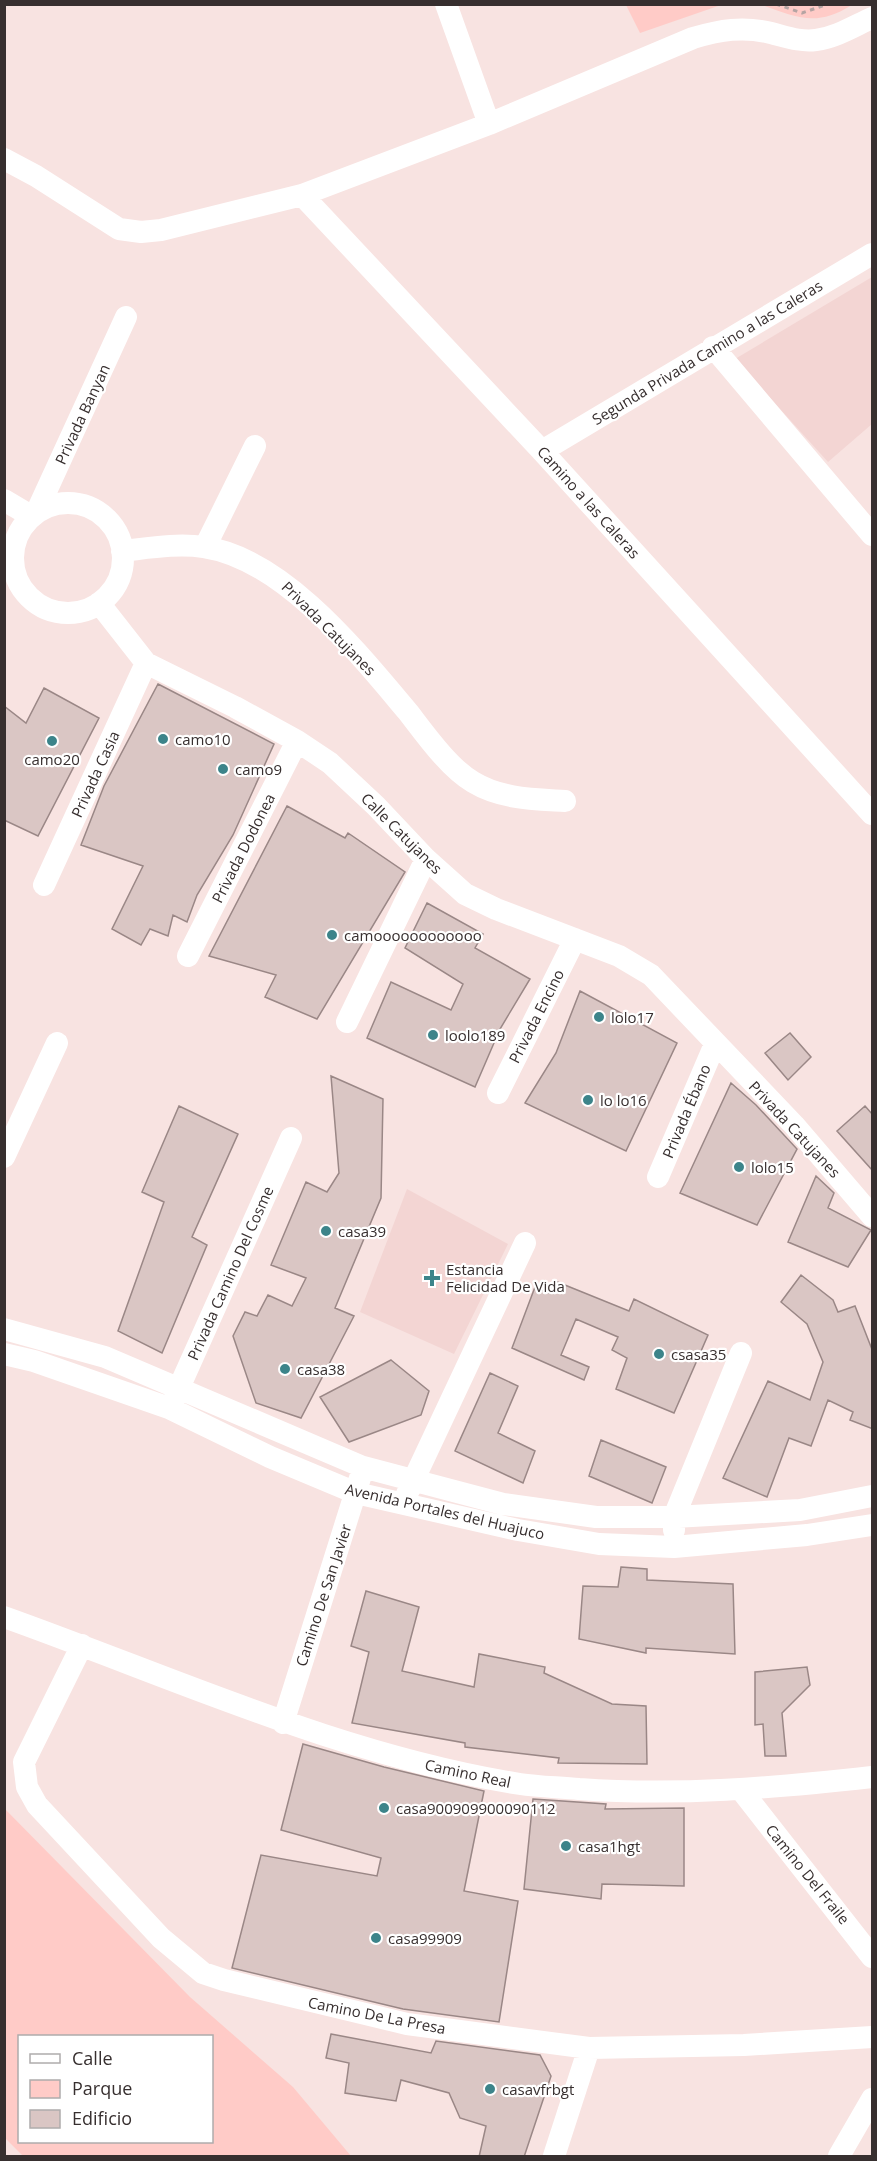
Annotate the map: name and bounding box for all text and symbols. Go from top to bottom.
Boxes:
street label: Segunda Privada Camino a las Caleras [588,275,826,429]
street label: Privada Banyan [50,361,114,467]
street label: Camino a las Caleras [533,442,645,562]
street label: Privada Catujanes [278,577,380,679]
street label: Privada Casia [66,728,124,820]
place label: camo10 [175,729,231,749]
marker: camo10 [156,732,170,746]
marker: camo20 [45,734,59,748]
place label: camo20 [24,749,80,769]
place label: camo9 [235,759,282,779]
marker: camo9 [216,762,230,776]
street label: Calle Catujanes [357,788,447,878]
street label: Privada Dodonea [207,790,279,906]
place label: camoooooooooooo [344,925,482,945]
marker: camoooooooooooo [325,928,339,942]
street label: Privada Encino [504,966,568,1066]
place label: lolo17 [611,1007,654,1027]
marker: lolo17 [592,1010,606,1024]
place label: loolo189 [445,1025,505,1045]
marker: loolo189 [426,1028,440,1042]
street label: Privada Ébano [657,1061,715,1161]
street label: Privada Catujanes [745,1076,845,1182]
place label: lo lo16 [600,1090,647,1110]
marker: lo lo16 [581,1093,595,1107]
place label: lolo15 [751,1157,794,1177]
marker: lolo15 [732,1160,746,1174]
street label: Privada Camino Del Cosme [182,1183,278,1363]
place label: casa39 [338,1221,386,1241]
marker: casa39 [319,1224,333,1238]
place label: Estancia Felicidad De Vida [446,1259,565,1296]
marker: Estancia Felicidad De Vida [423,1269,441,1287]
place label: csasa35 [671,1344,726,1364]
marker: csasa35 [652,1347,666,1361]
place label: casa38 [297,1359,345,1379]
marker: casa38 [278,1362,292,1376]
street label: Avenida Portales del Huajuco [343,1478,547,1544]
street label: Camino De San Javier [291,1521,355,1669]
street label: Camino Real [423,1754,513,1792]
place label: casa900909900090112 [396,1798,556,1818]
marker: casa900909900090112 [377,1801,391,1815]
street label: Camino Del Fraile [762,1820,854,1928]
place label: casa1hgt [578,1836,640,1856]
marker: casa1hgt [559,1839,573,1853]
place label: casa99909 [388,1928,462,1948]
marker: casa99909 [369,1931,383,1945]
street label: Camino De La Presa [306,1992,448,2038]
legend [18,2035,213,2143]
text: Calle [72,2046,113,2070]
text: Parque [72,2076,132,2100]
place label: casavfrbgt [502,2079,574,2099]
marker: casavfrbgt [483,2082,497,2096]
text: Edificio [72,2106,132,2130]

